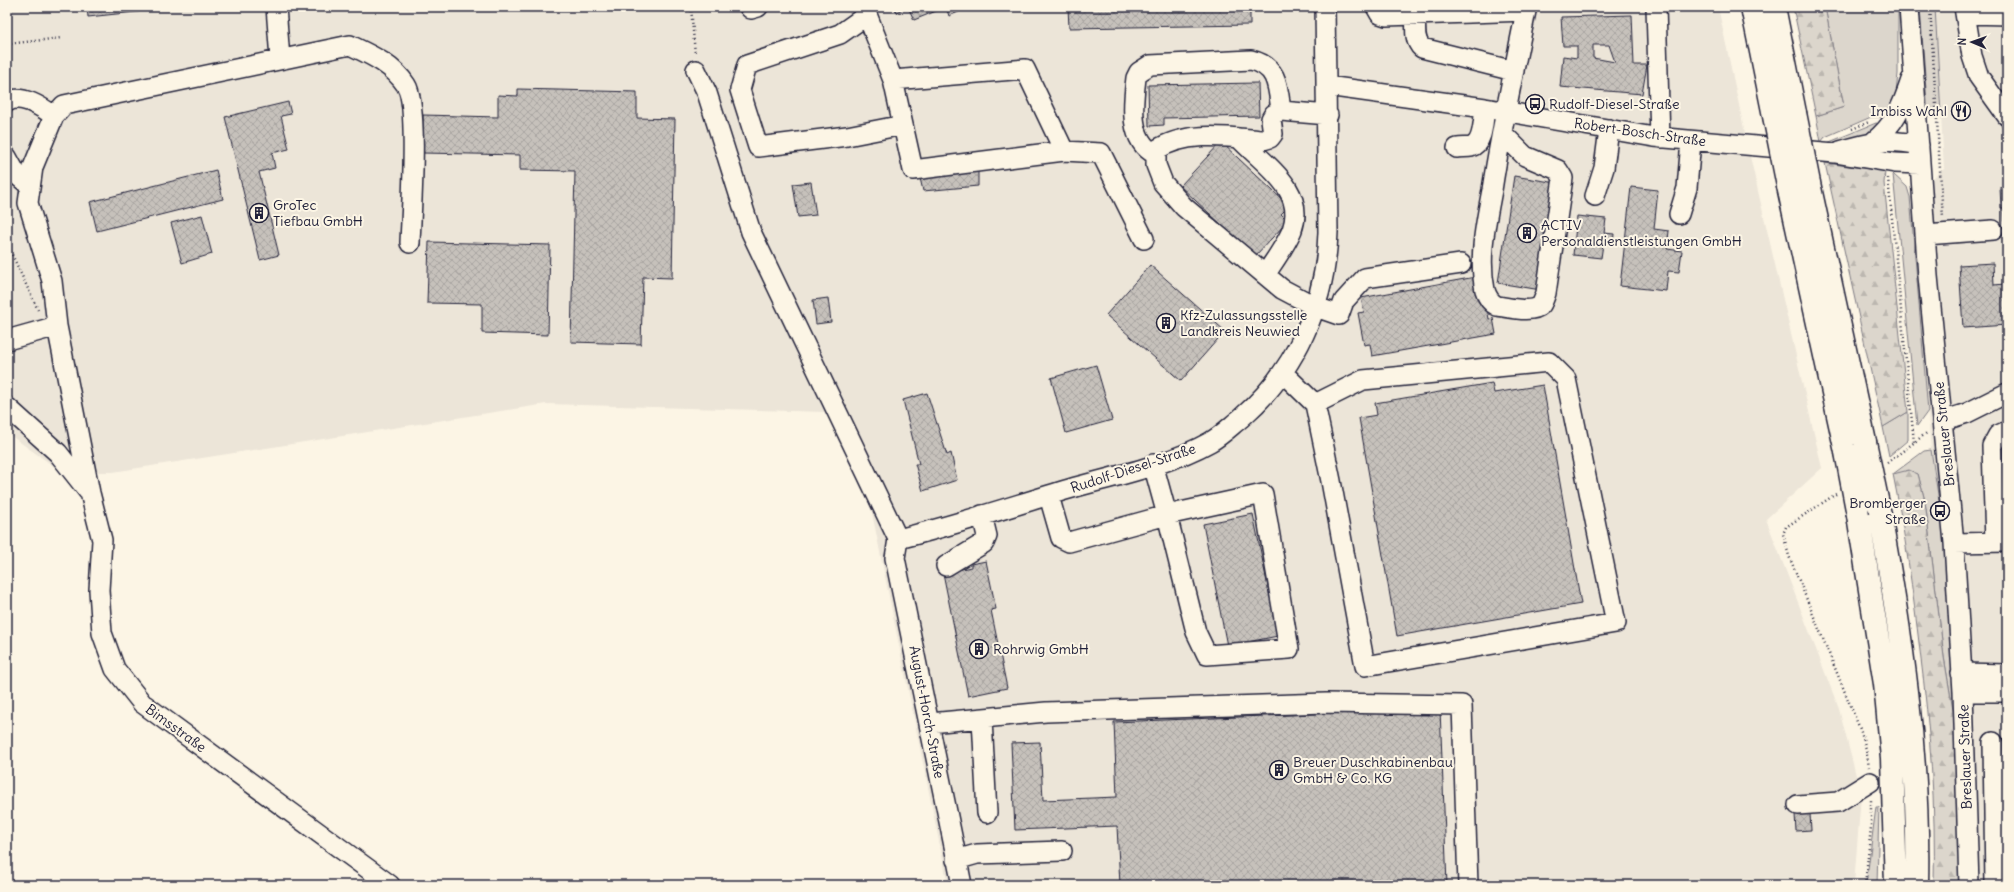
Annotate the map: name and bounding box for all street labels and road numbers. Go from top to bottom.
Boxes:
street label: Robert-Bosch-Straße [1573,114,1707,150]
street label: Breslauer Straße [1930,381,1958,487]
street label: Rudolf-Diesel-Straße [1068,439,1198,497]
street label: August-Horch-Straße [905,644,949,780]
street label: Bimsstraße [142,700,210,756]
street label: Breslauer Straße [1954,704,1976,810]

